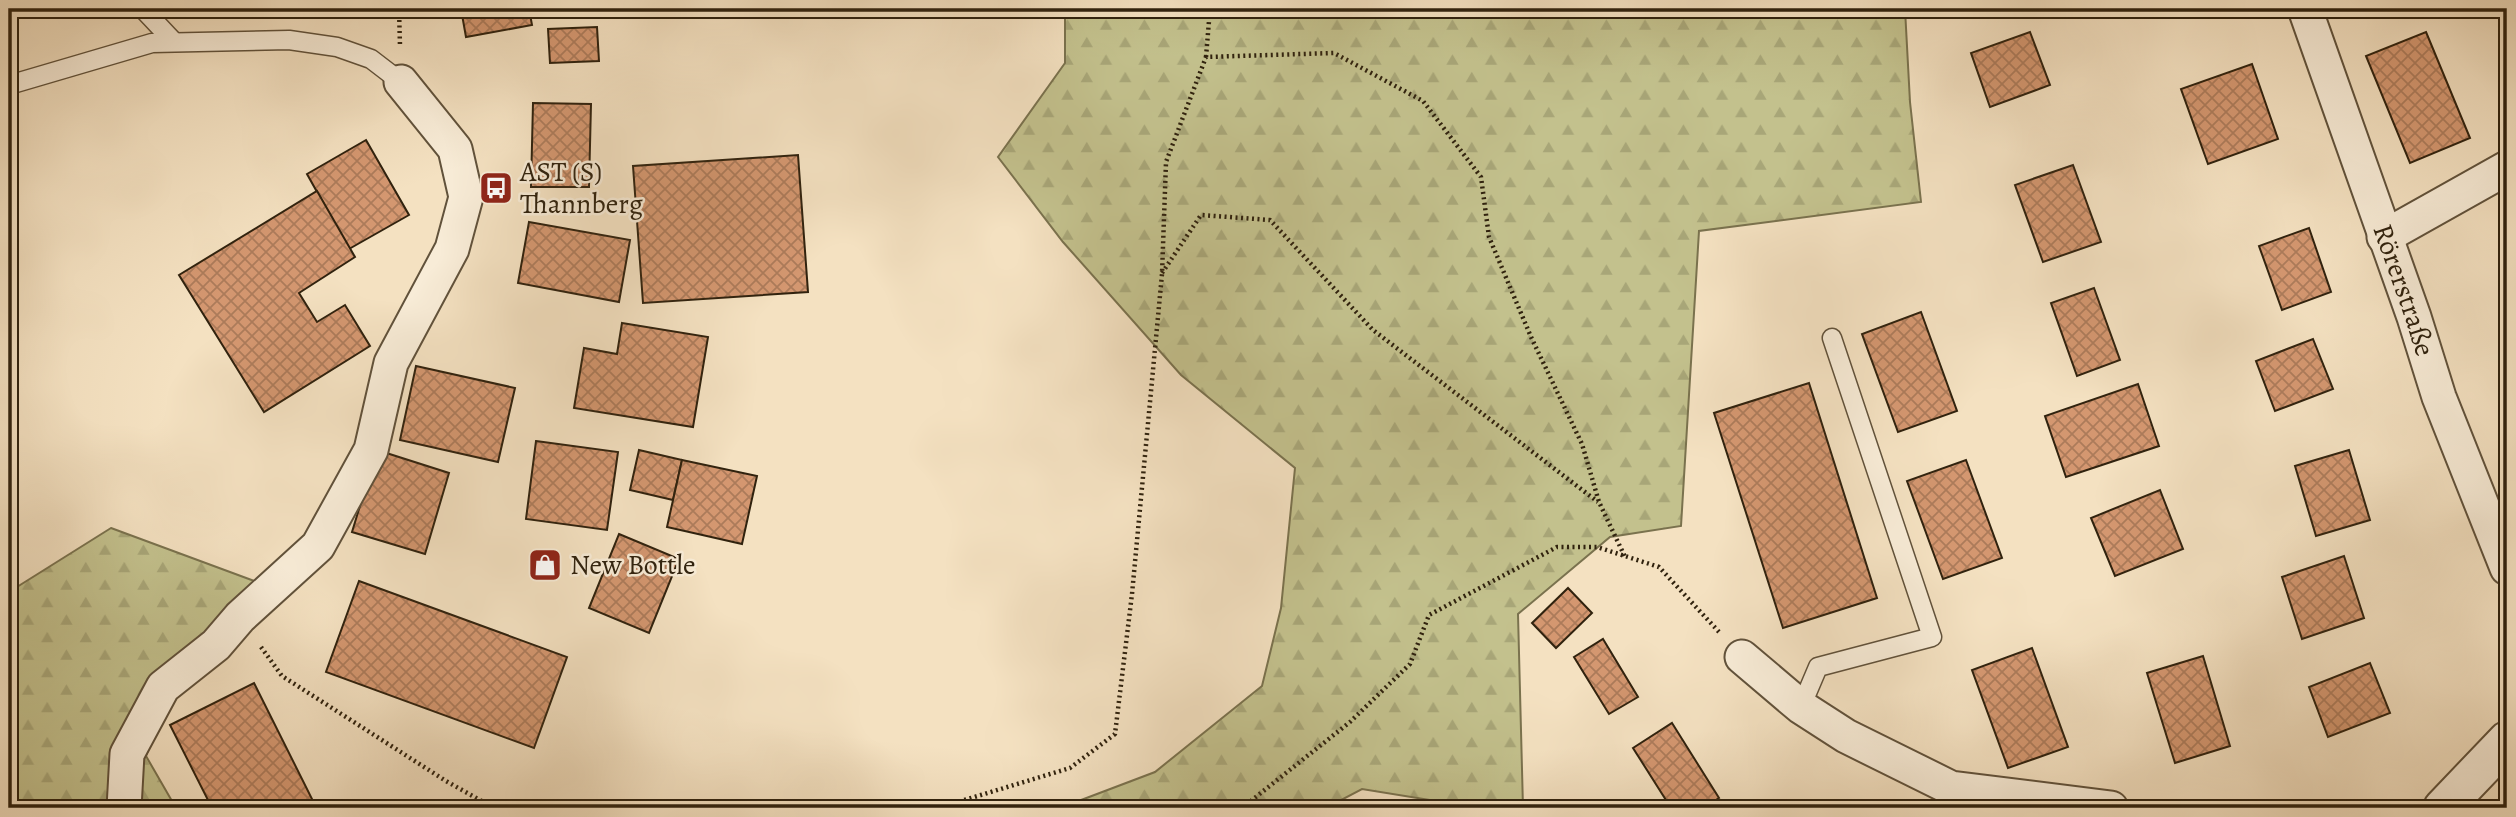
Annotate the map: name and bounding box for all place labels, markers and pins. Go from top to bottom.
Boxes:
place label: AST (S) Thannberg [519,153,643,223]
bus stop icon: AST (S) Thannberg [477,169,515,207]
shop icon: New Bottle [526,546,564,584]
place label: New Bottle [570,546,696,584]

